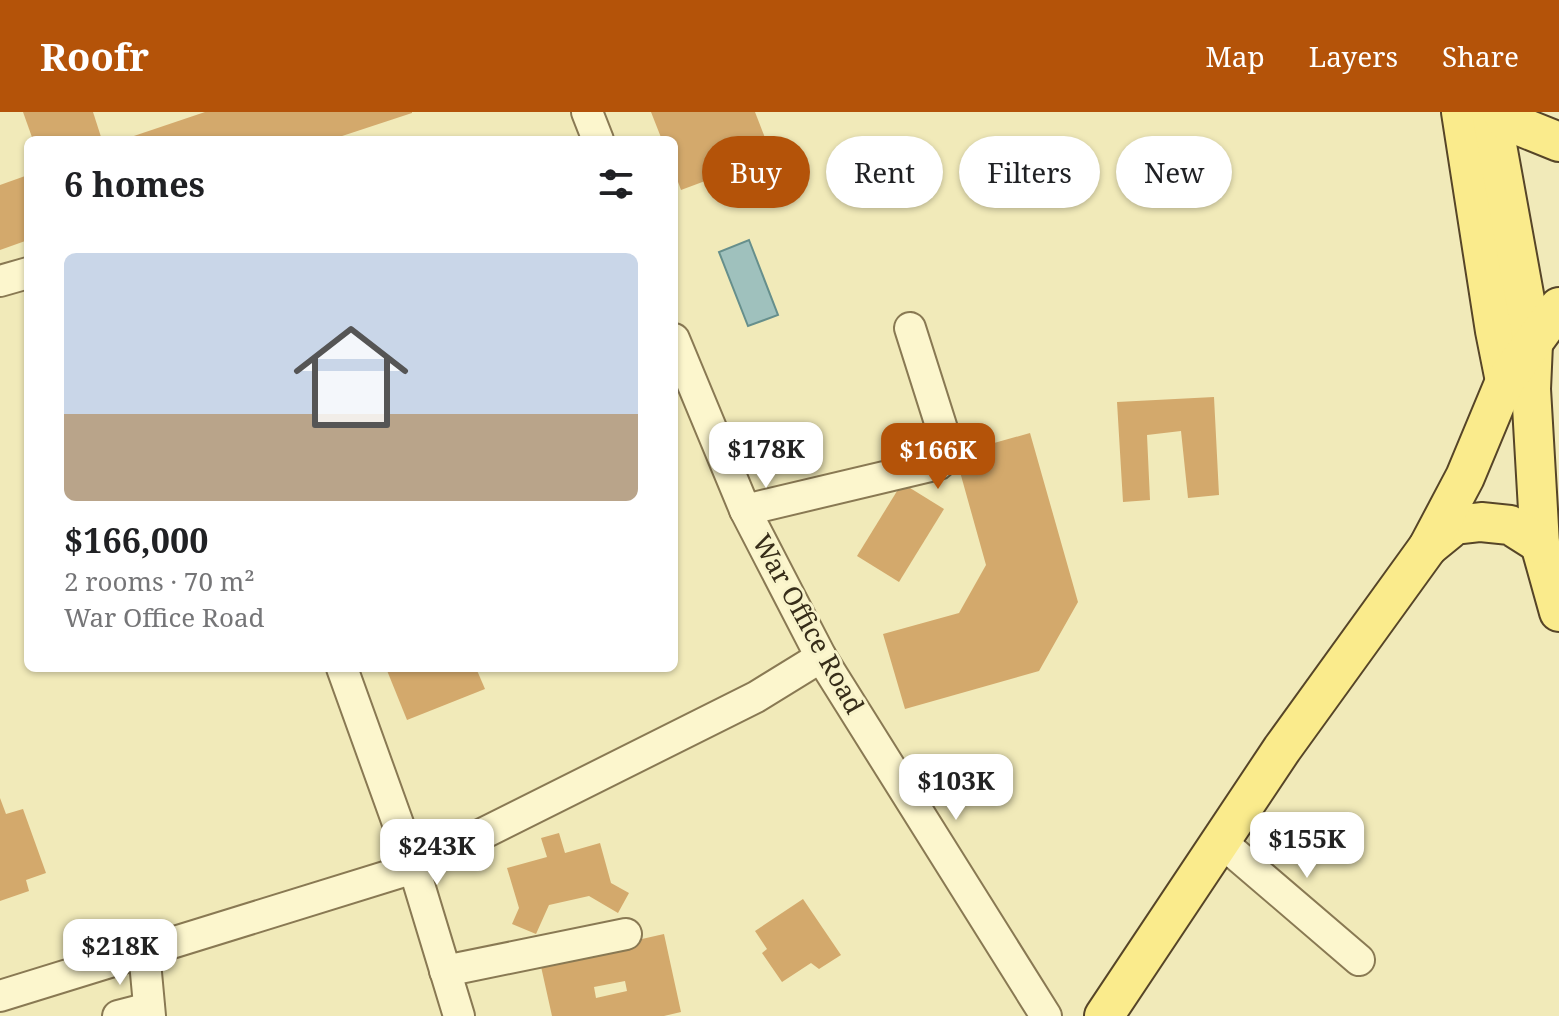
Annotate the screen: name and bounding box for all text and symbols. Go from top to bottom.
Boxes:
text: Roofr [40,30,149,82]
text: Map [1206,37,1265,75]
text: Layers [1309,37,1398,75]
text: Share [1442,37,1519,75]
chip: Buy [702,136,810,208]
chip: Rent [826,136,943,208]
chip: Filters [959,136,1100,208]
chip: New [1116,136,1232,208]
text: 6 homes [64,161,205,207]
icon: filters [594,162,638,206]
icon: home [279,305,423,449]
pin: $178K [710,422,822,490]
pin: $166K [882,423,994,491]
text: $178K [727,430,805,466]
text: $166K [899,431,977,467]
text: $166,000 [64,517,208,563]
street label: War Office Road [745,527,873,720]
text: 2 rooms · 70 m² [64,563,255,599]
text: War Office Road [64,599,265,635]
pin: $103K [900,754,1012,822]
text: $103K [917,762,995,798]
pin: $155K [1251,812,1363,880]
pin: $243K [381,819,493,887]
text: $155K [1268,820,1346,856]
text: $243K [398,827,476,863]
pin: $218K [64,919,176,987]
text: $218K [81,927,159,963]

